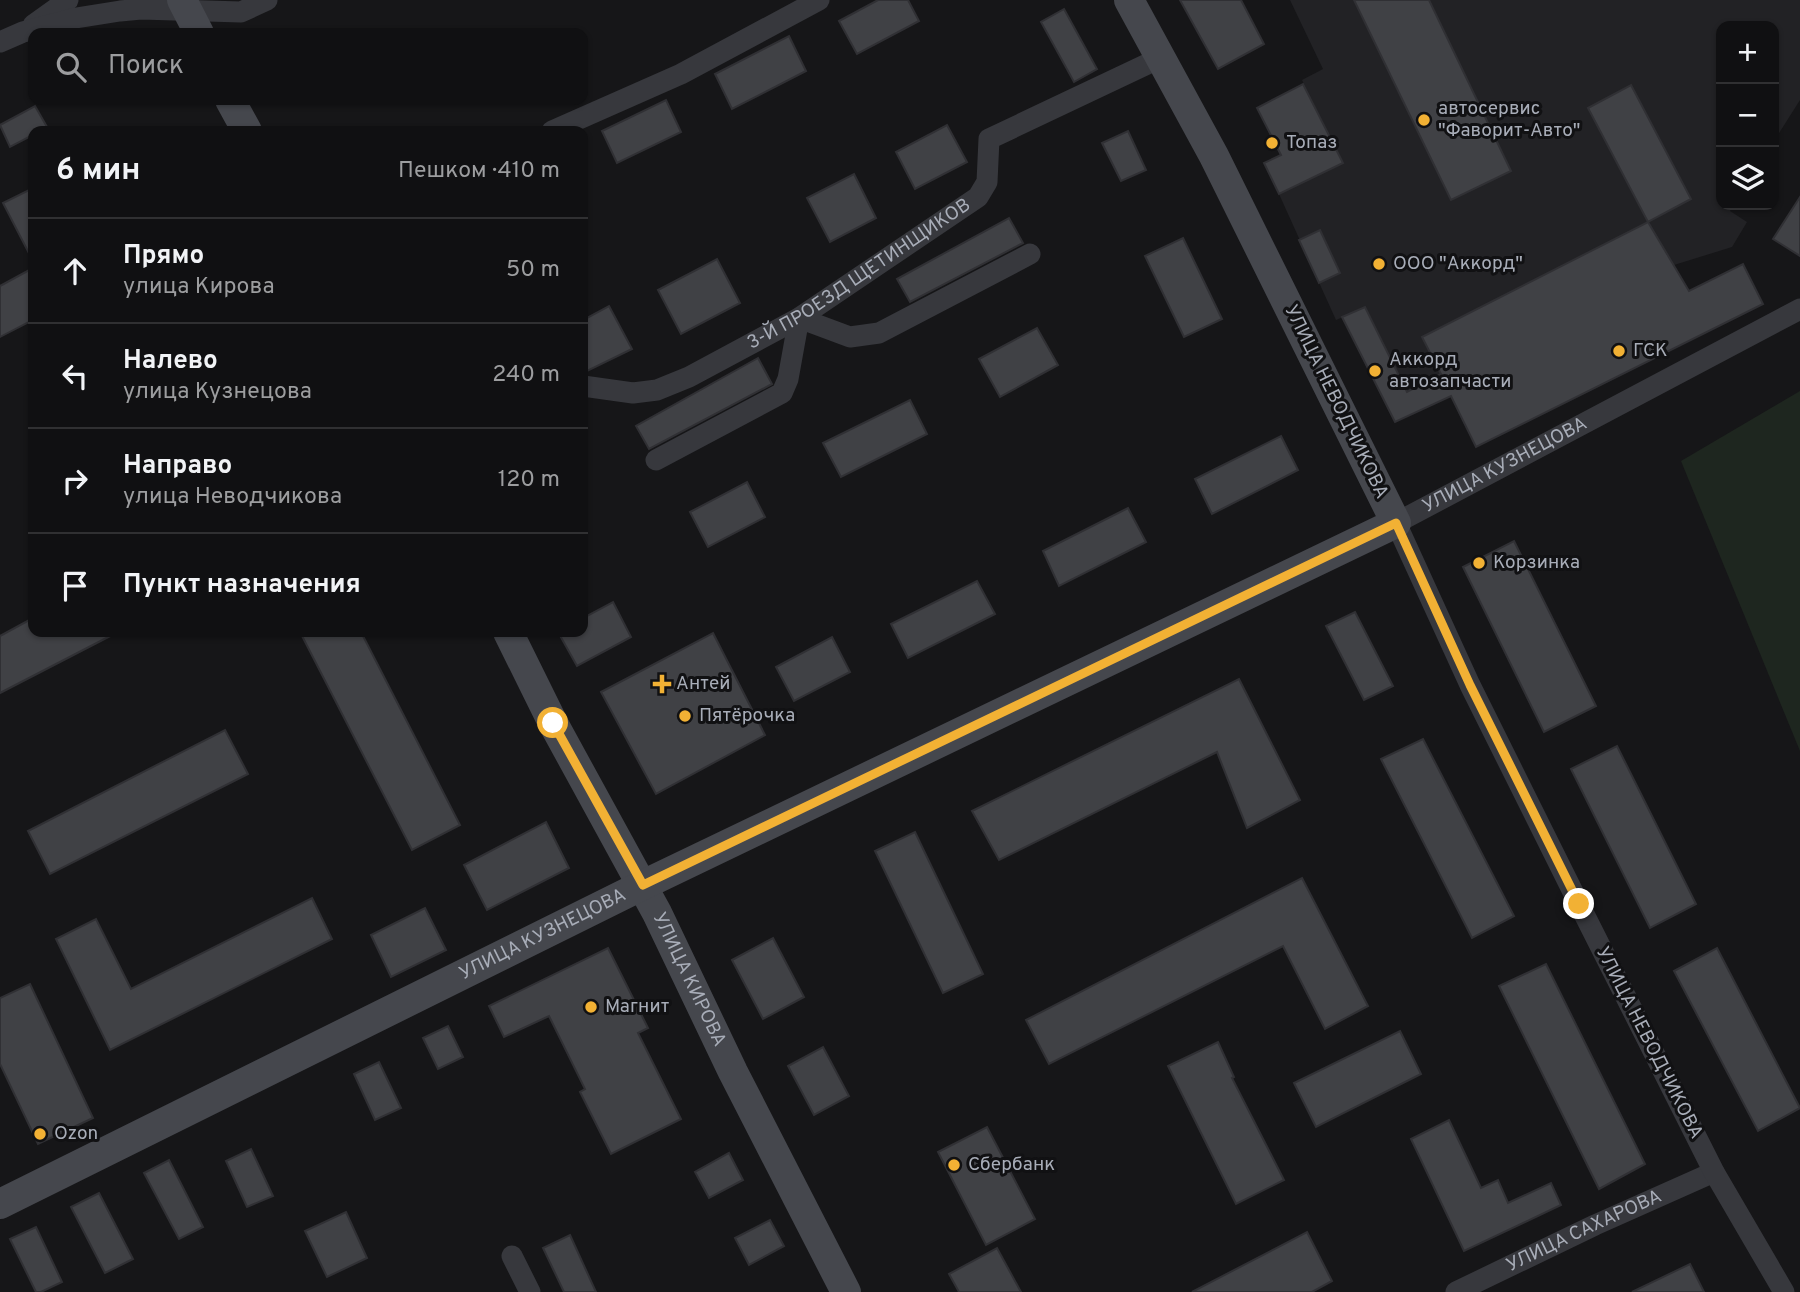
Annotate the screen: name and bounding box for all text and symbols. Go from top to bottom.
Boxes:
map controls [1716,21,1779,210]
button: + [1716,21,1779,84]
search box [28,28,588,105]
icon: search [52,48,90,86]
text: Поиск [108,50,184,83]
button: − [1716,84,1779,147]
place label: автосервис "Фаворит-Авто" [1438,97,1580,143]
marker: автосервис "Фаворит-Авто" [1416,112,1432,128]
place label: Топаз [1286,131,1337,155]
marker: Топаз [1264,135,1280,151]
button: layers [1716,147,1779,210]
text: 6 мин [56,153,140,190]
text: Пешком · 410 m [398,157,560,186]
street label: 3-Й ПРОЕЗД ЩЕТИНЩИКОВ [743,193,975,355]
text: Прямо [123,240,204,273]
icon: ahead [56,252,94,290]
place label: ООО "Аккорд" [1393,252,1523,276]
text: 50 m [506,256,560,285]
marker: ООО "Аккорд" [1371,256,1387,272]
text: улица Кирова [123,273,275,302]
street label: УЛИЦА НЕВОДЧИКОВА [1279,301,1393,503]
place label: ГСК [1633,339,1668,363]
marker: ГСК [1611,343,1627,359]
text: Налево [123,345,218,378]
place label: Аккорд автозапчасти [1389,348,1511,394]
icon: left [56,357,94,395]
text: 240 m [492,361,560,390]
marker: Аккорд автозапчасти [1367,363,1383,379]
text: улица Кузнецова [123,378,312,407]
street label: УЛИЦА КУЗНЕЦОВА [1418,412,1591,519]
text: Направо [123,450,232,483]
icon: right [56,462,94,500]
text: 120 m [498,466,560,495]
text: улица Неводчикова [123,483,342,512]
place label: Корзинка [1493,551,1580,575]
marker: Корзинка [1471,555,1487,571]
icon: arrive [56,567,94,605]
text: Пункт назначения [123,569,361,602]
place label: Антей [676,672,730,696]
marker: Антей [654,676,670,692]
place label: Пятёрочка [699,704,795,728]
route start [537,707,568,738]
marker: Пятёрочка [677,708,693,724]
street label: УЛИЦА КУЗНЕЦОВА [456,883,630,986]
route end [1563,888,1594,919]
street label: УЛИЦА КИРОВА [647,909,731,1051]
street label: УЛИЦА НЕВОДЧИКОВА [1590,943,1708,1143]
place label: Магнит [605,995,670,1019]
marker: Магнит [583,999,599,1015]
place label: Ozon [54,1122,98,1146]
marker: Ozon [32,1126,48,1142]
place label: Сбербанк [968,1153,1055,1177]
marker: Сбербанк [946,1157,962,1173]
street label: УЛИЦА САХАРОВА [1503,1185,1666,1278]

